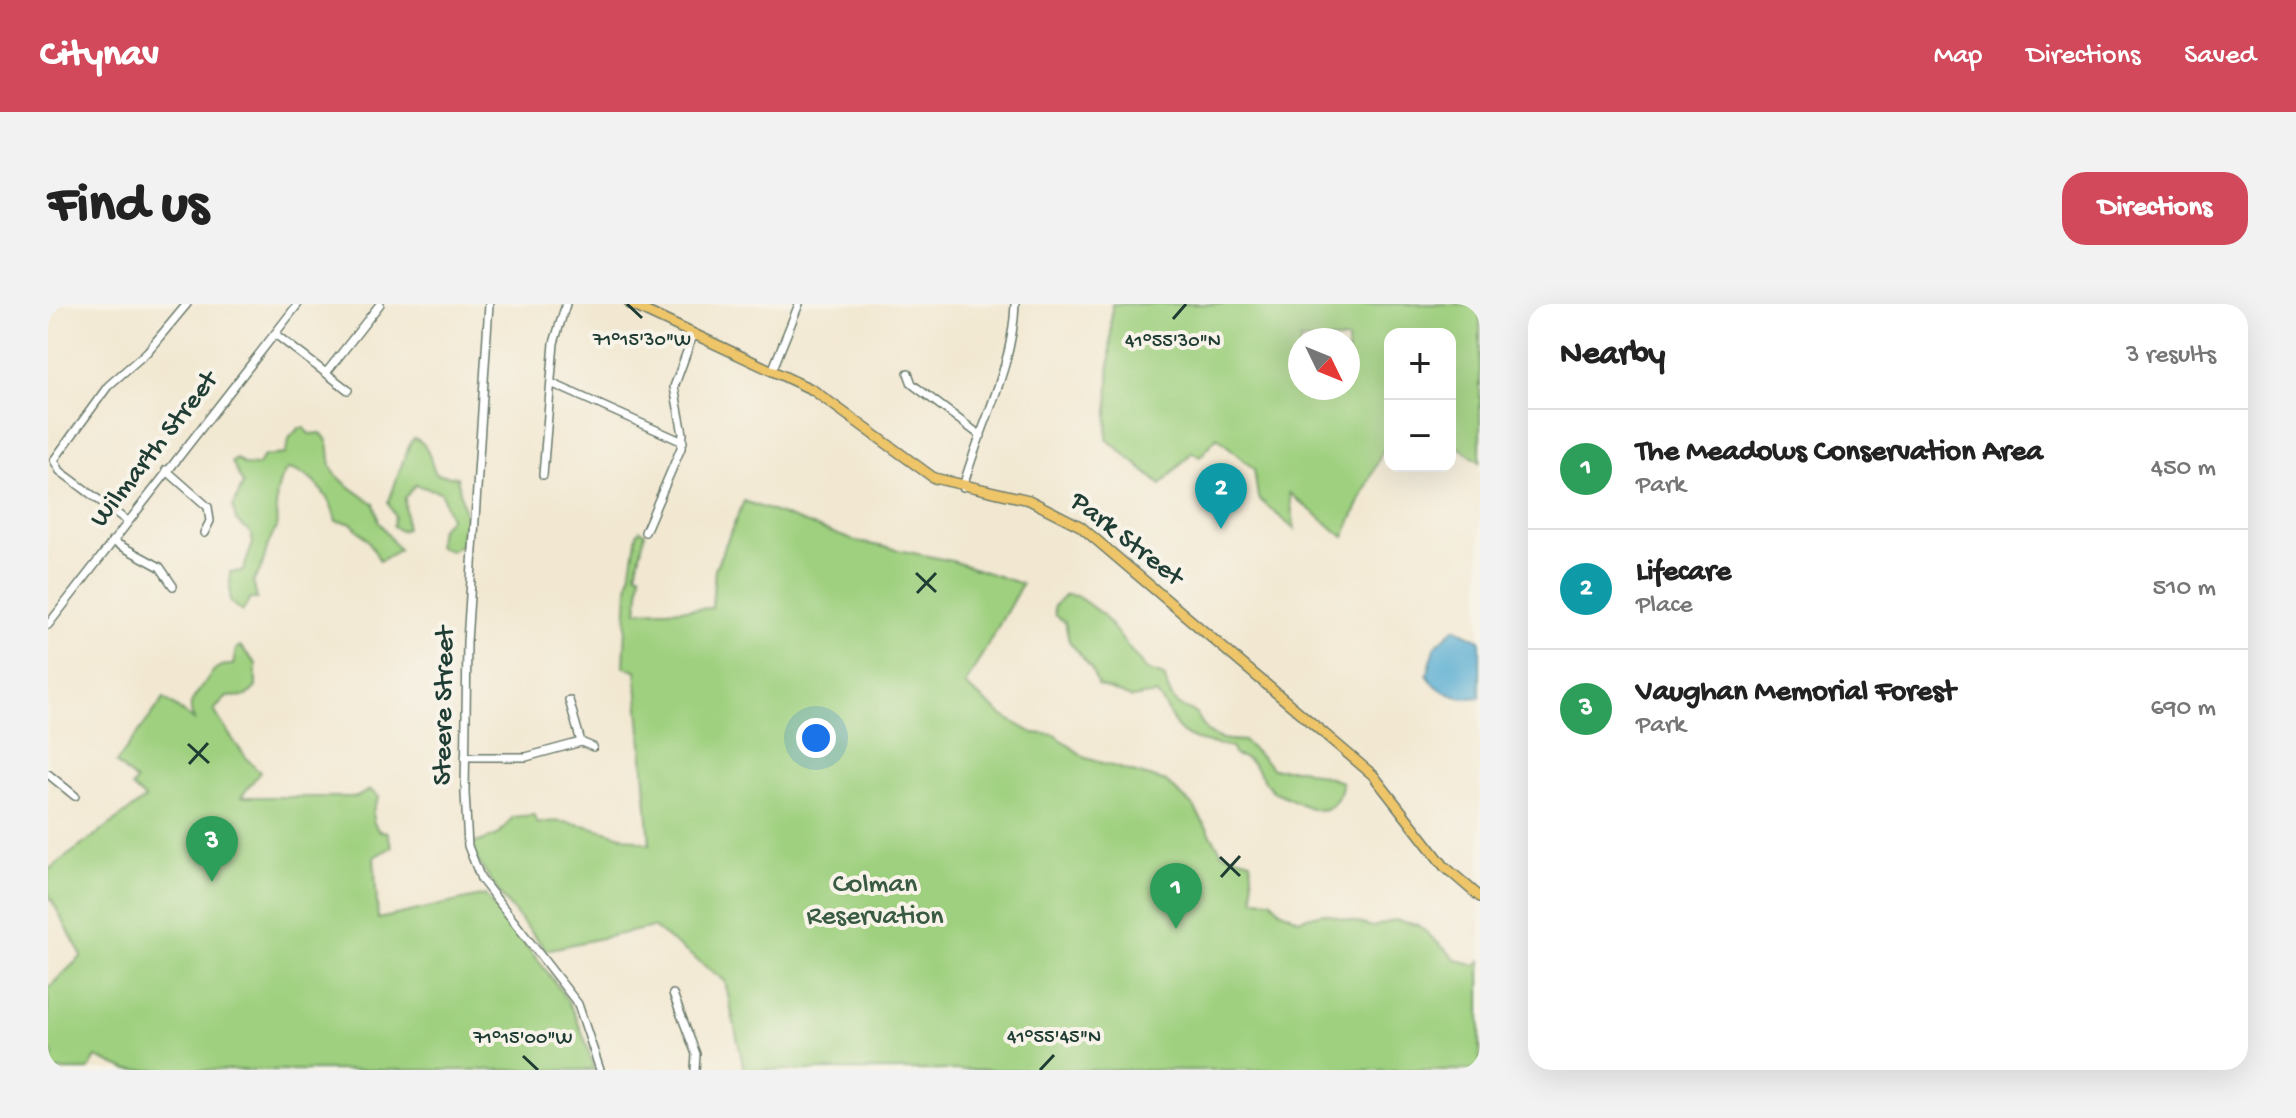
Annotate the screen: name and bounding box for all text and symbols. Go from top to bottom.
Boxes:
text: Citynav [40,34,159,78]
text: Map [1934,40,1982,73]
text: Directions [2026,40,2140,73]
text: Saved [2184,40,2256,73]
button: Directions [2062,172,2248,245]
text: Find us [48,175,208,241]
north arrow [1288,328,1360,400]
map controls [1384,328,1456,472]
button: + [1384,328,1456,400]
text: 71°15'30"W [592,330,691,353]
text: 41°55'30"N [1125,331,1221,354]
text: Nearby [1560,336,1665,376]
text: 3 results [2126,341,2216,372]
street label: Wilmarth Street [84,363,228,535]
button: − [1384,400,1456,472]
text: The Meadows Conservation Area [1636,436,2043,471]
text: 1 [1581,454,1591,485]
text: 450 m [2151,454,2216,485]
pin: 2 [1195,463,1247,529]
text: Park [1636,471,1686,502]
street label: Park Street [1062,485,1191,596]
text: Lifecare [1636,556,1731,591]
text: 2 [1580,574,1592,605]
text: 510 m [2152,574,2216,605]
text: Place [1636,591,1693,622]
street label: Steere Street [427,624,463,786]
text: Vaughan Memorial Forest [1636,676,1956,711]
text: 3 [1579,694,1593,725]
text: 690 m [2150,694,2216,725]
text: Park [1636,711,1686,742]
your location [796,718,836,758]
pin: 3 [186,816,238,882]
pin: 1 [1150,863,1202,929]
park label: Colman Reservation [806,869,944,934]
text: 41°55'45"N [1007,1027,1101,1050]
text: 71°15'00"W [472,1028,573,1051]

